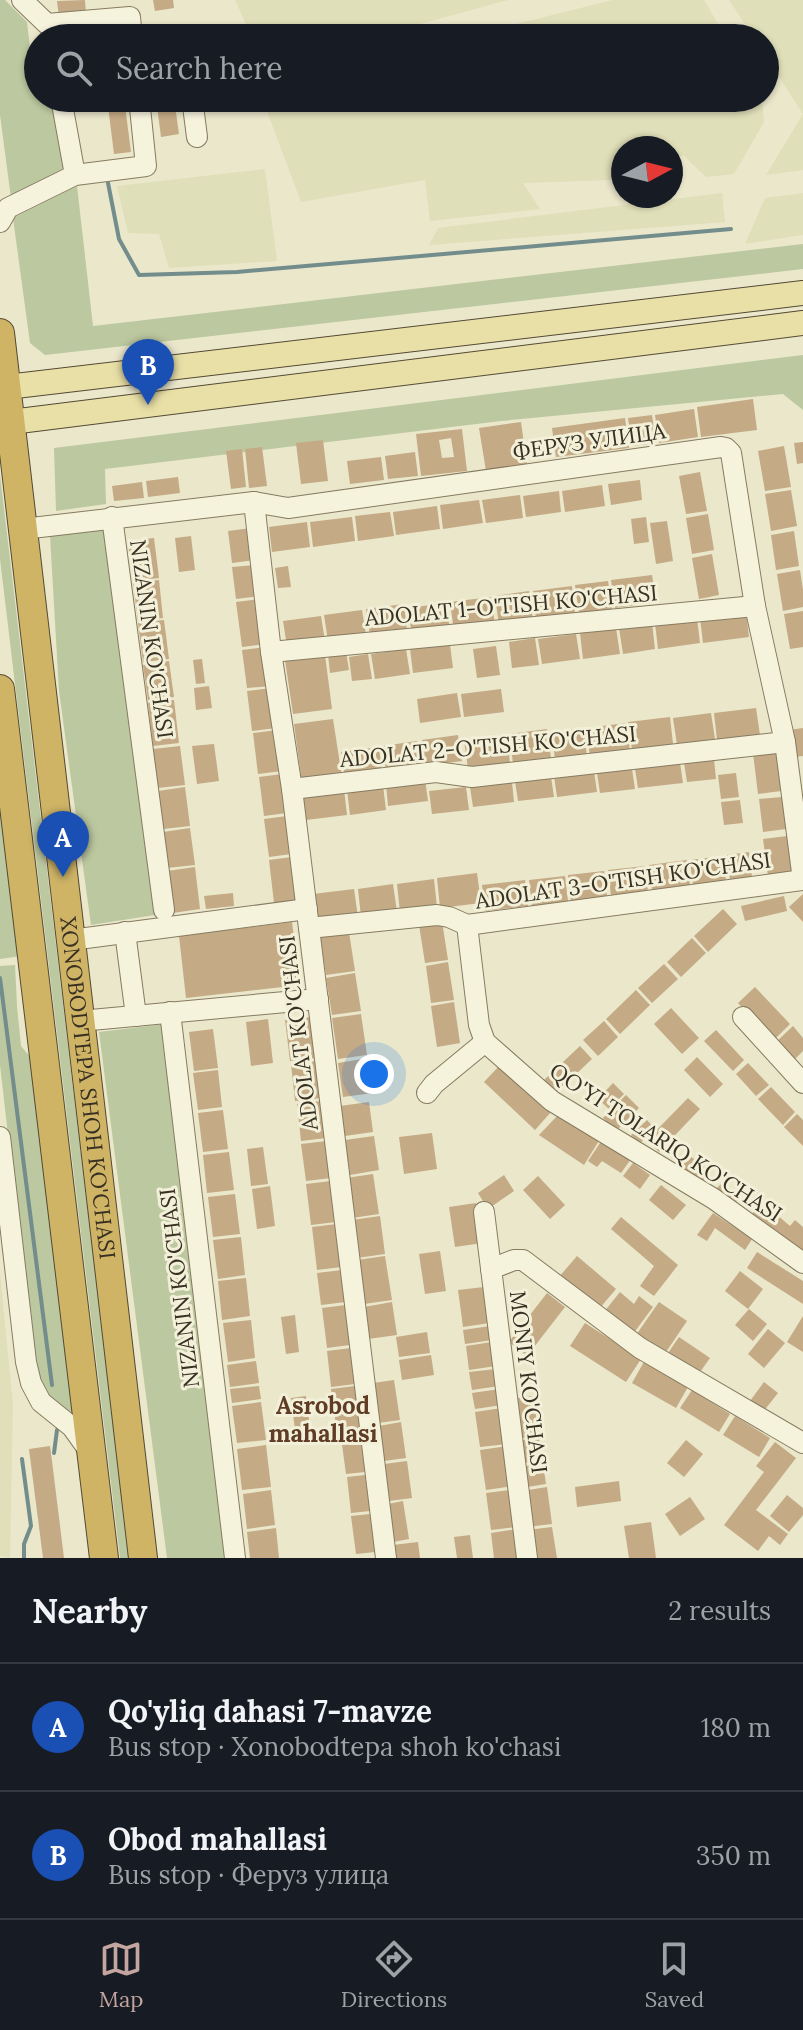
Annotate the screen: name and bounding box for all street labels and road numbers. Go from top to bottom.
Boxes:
street label: ФЕРУЗ УЛИЦА [511,416,668,466]
street label: NIZANIN KO'CHASI [124,538,180,740]
street label: ADOLAT 1-O'TISH KO'CHASI [362,578,659,632]
street label: ADOLAT 2-O'TISH KO'CHASI [338,719,637,773]
street label: ADOLAT 3-O'TISH KO'CHASI [472,845,773,915]
street label: XONOBODTEPA SHOH KO'CHASI [54,915,122,1261]
street label: ADOLAT KO'CHASI [272,934,324,1133]
street label: QO'YI TOLARIQ KO'CHASI [544,1056,788,1228]
street label: NIZANIN KO'CHASI [153,1187,205,1389]
street label: MONIY KO'CHASI [504,1289,554,1475]

